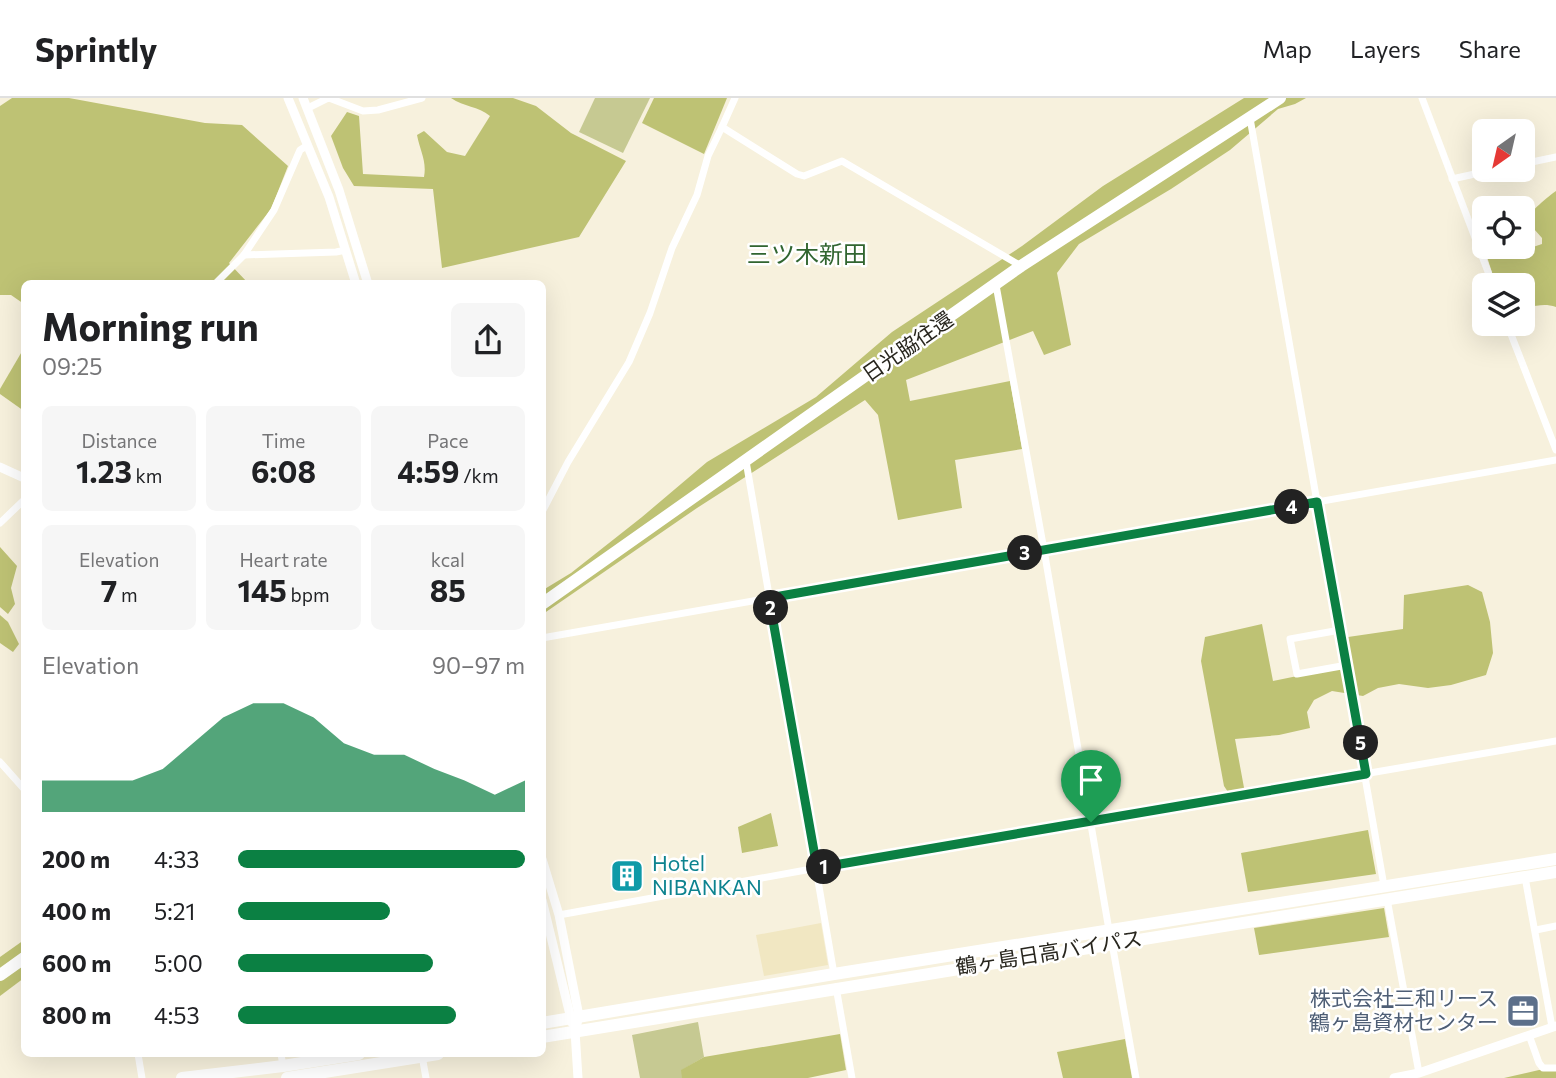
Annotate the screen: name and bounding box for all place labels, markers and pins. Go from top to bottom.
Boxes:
pin: 4 [1274,490,1310,524]
pin: 3 [1007,536,1042,570]
pin: 2 [754,590,788,626]
pin: 5 [1344,726,1378,760]
pin [1061,750,1121,822]
place label: Hotel NIBANKAN [652,850,762,899]
pin: 1 [806,850,842,884]
building icon: Hotel NIBANKAN [608,857,646,895]
place label: 株式会社三和リース 鶴ヶ島資材センター [1309,985,1498,1034]
office icon: 株式会社三和リース 鶴ヶ島資材センター [1504,992,1542,1030]

